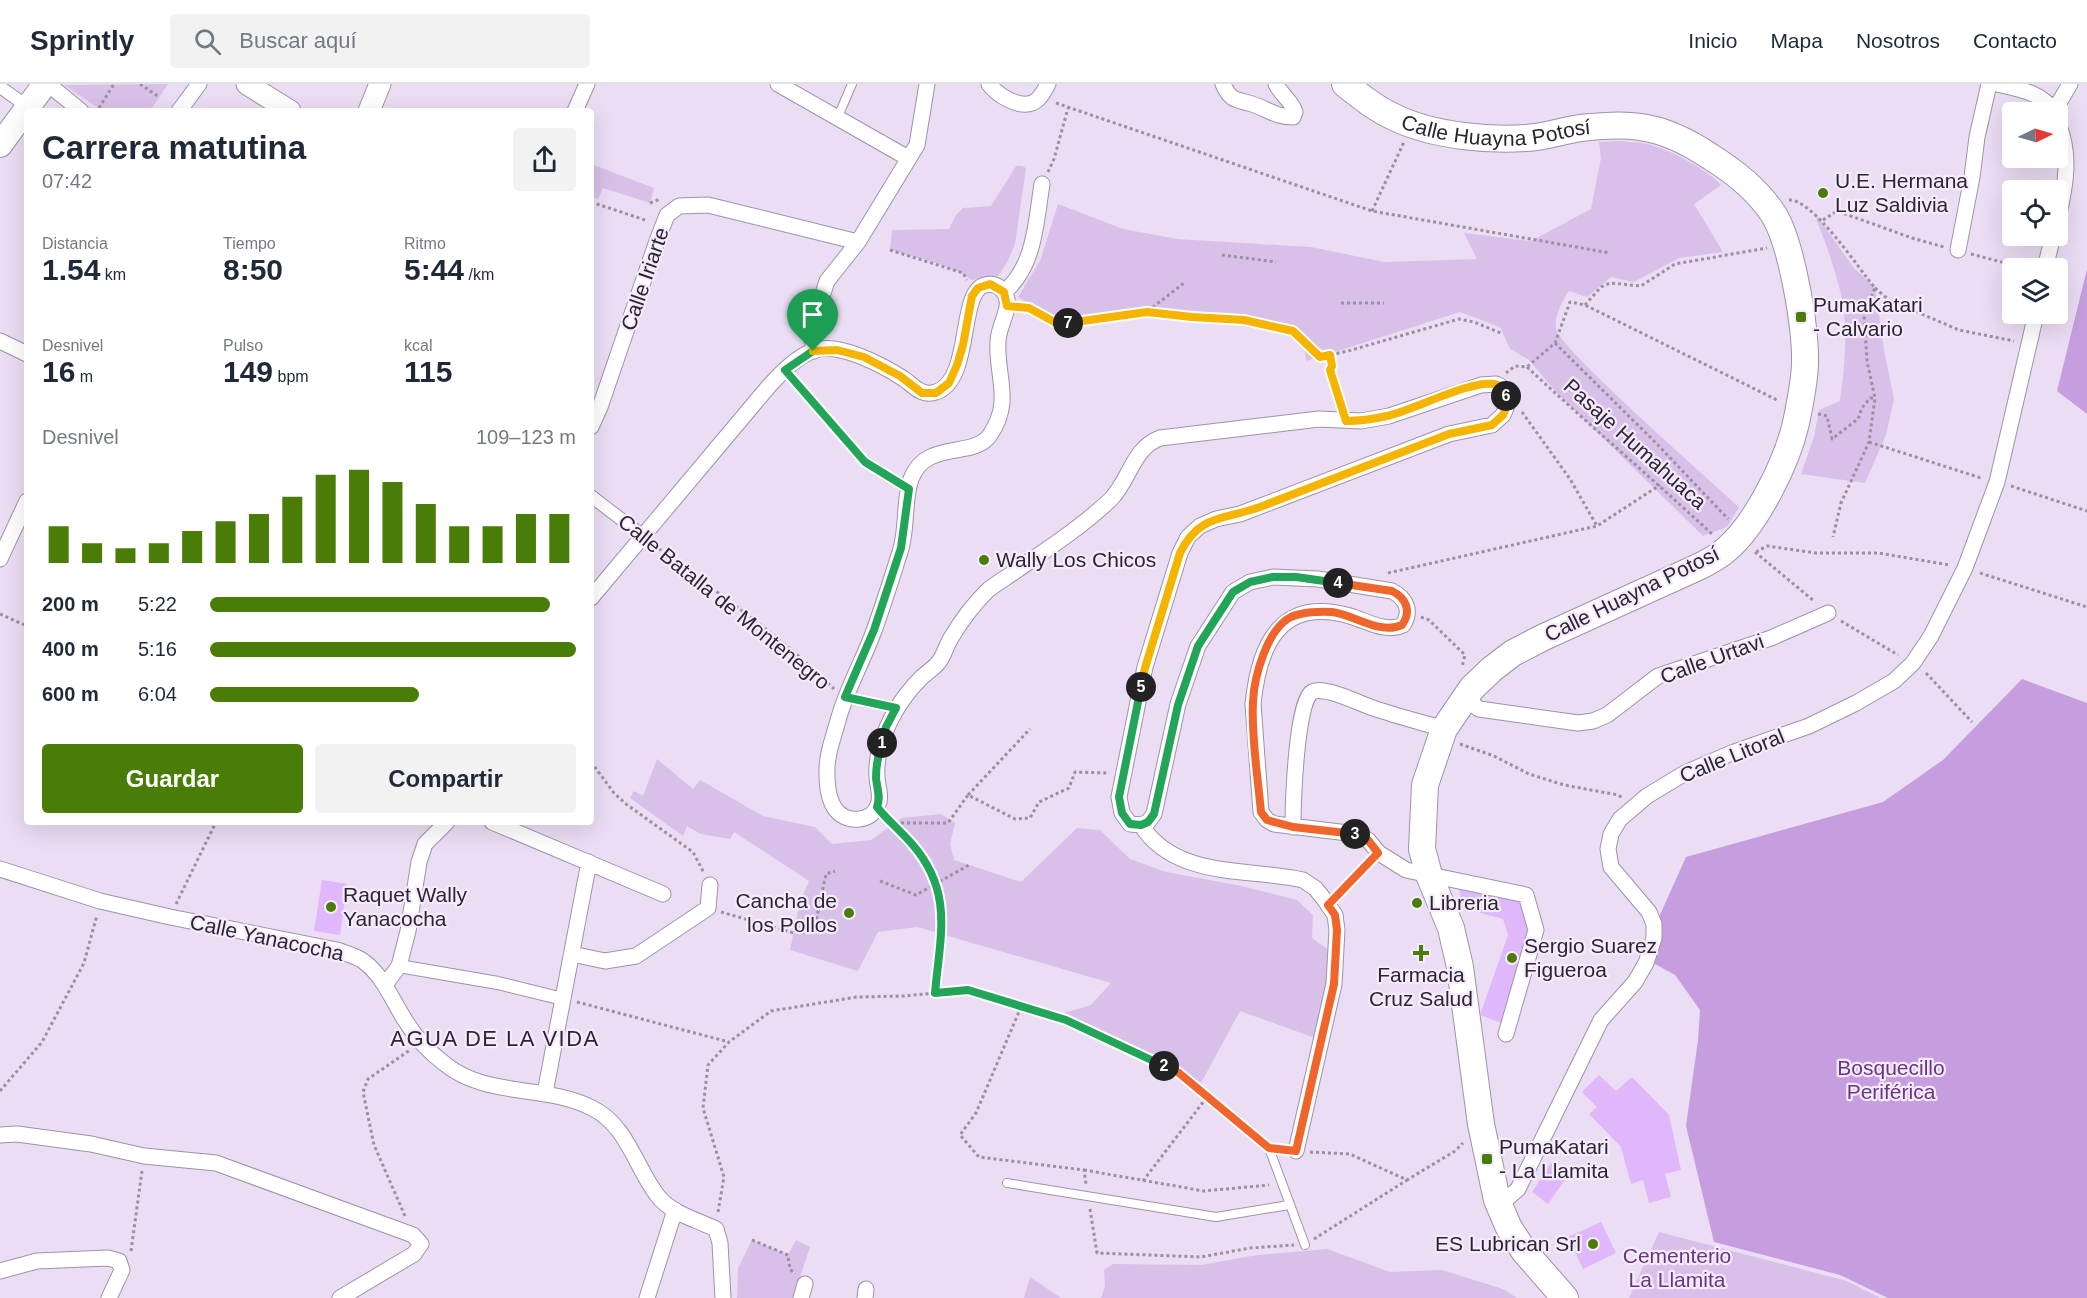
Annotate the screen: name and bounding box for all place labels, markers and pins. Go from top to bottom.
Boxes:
place label: U.E. Hermana Luz Saldivia [1835,169,1968,216]
marker: U.E. Hermana Luz Saldivia [1816,186,1830,200]
pin [787,289,838,351]
place label: PumaKatari - Calvario [1813,293,1923,340]
pin: 7 [1053,308,1083,338]
marker: PumaKatari - Calvario [1794,310,1808,324]
pin: 6 [1491,381,1521,411]
place label: Wally Los Chicos [996,548,1156,571]
marker: Wally Los Chicos [977,553,991,567]
pin: 4 [1323,568,1353,598]
pin: 5 [1126,672,1156,702]
pin: 1 [867,728,897,758]
pin: 3 [1340,819,1370,849]
place label: Raquet Wally Yanacocha [343,883,468,930]
place label: Cancha de los Pollos [735,889,837,936]
place label: Libreria [1429,891,1499,914]
marker: Libreria [1410,896,1424,910]
marker: Raquet Wally Yanacocha [324,900,338,914]
marker: Cancha de los Pollos [842,906,856,920]
place label: Sergio Suarez Figueroa [1524,934,1657,981]
marker: Farmacia Cruz Salud [1414,946,1428,960]
marker: Sergio Suarez Figueroa [1505,951,1519,965]
place label: Farmacia Cruz Salud [1369,963,1473,1010]
pin: 2 [1149,1051,1179,1081]
place label: PumaKatari - La Llamita [1499,1135,1609,1182]
marker: PumaKatari - La Llamita [1480,1152,1494,1166]
place label: ES Lubrican Srl [1435,1232,1581,1255]
marker: ES Lubrican Srl [1586,1237,1600,1251]

